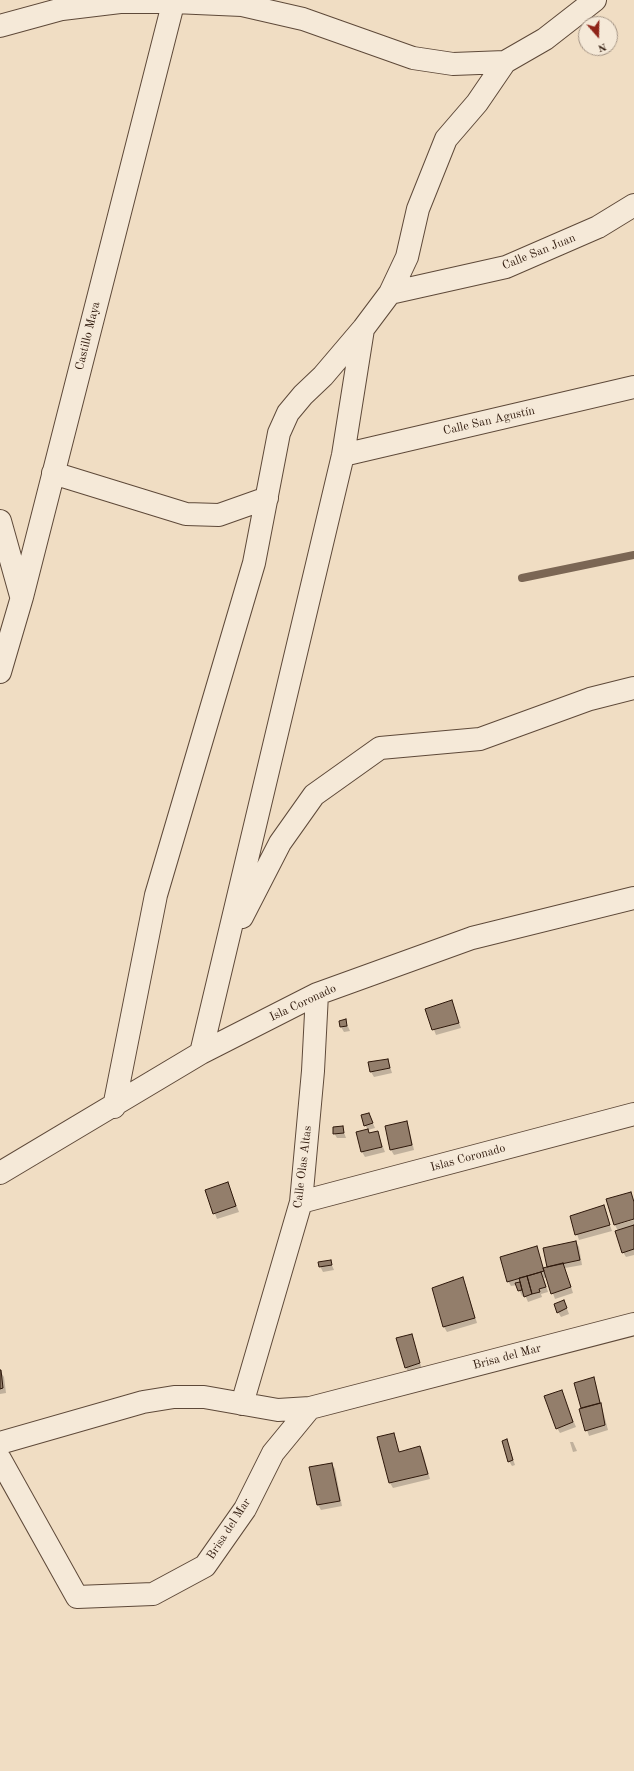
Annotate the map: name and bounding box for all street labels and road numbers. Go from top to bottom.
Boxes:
street label: Calle San Juan [500,231,578,273]
street label: Castillo Maya [73,300,103,372]
street label: Calle San Agustín [442,403,536,439]
street label: Isla Coronado [267,981,339,1025]
street label: Calle Olas Altas [291,1125,315,1209]
street label: Islas Coronado [429,1141,507,1175]
street label: Brisa del Mar [471,1341,543,1373]
street label: Brisa del Mar [204,1496,254,1562]

